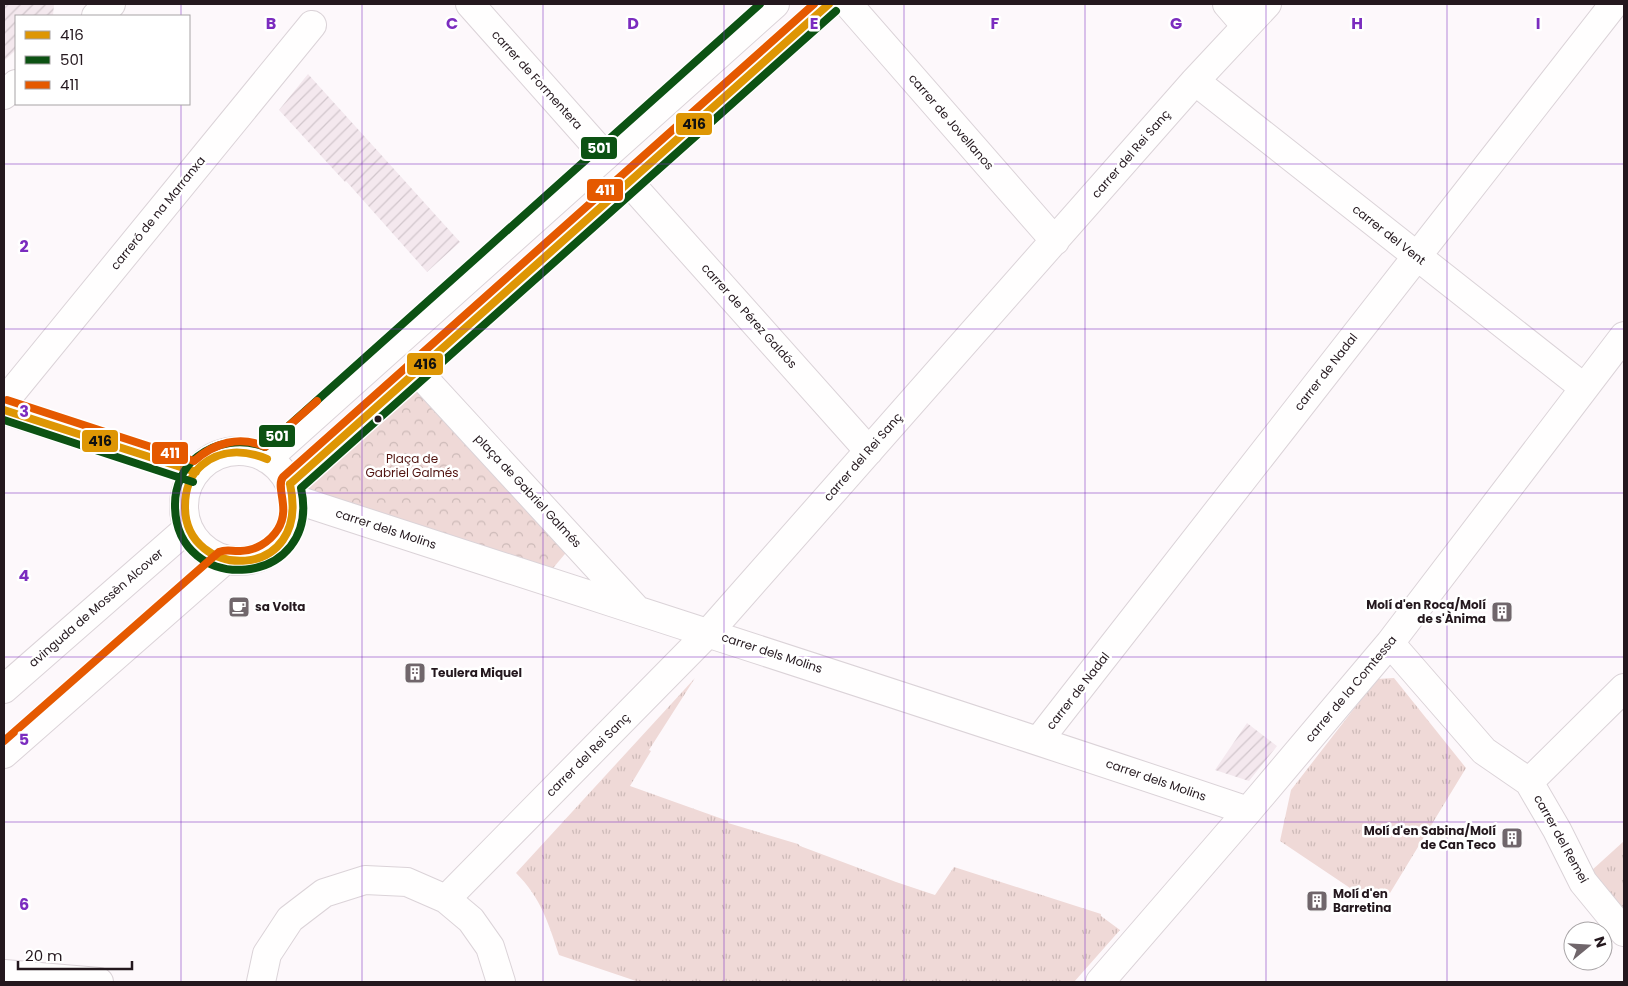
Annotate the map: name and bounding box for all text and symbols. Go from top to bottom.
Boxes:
text: B [266,12,276,35]
text: C [446,12,458,35]
text: D [627,12,639,35]
text: E [810,12,818,35]
text: F [991,12,1000,35]
text: G [1170,12,1182,35]
text: H [1351,12,1363,35]
text: I [1536,12,1540,35]
legend [15,15,190,105]
text: 416 [60,24,84,45]
street label: carrer de Formentera [488,26,587,133]
text: 501 [60,49,84,70]
street label: carrer de Jovellanos [905,70,998,173]
text: 411 [60,74,79,95]
street label: carrer del Rei Sanç [1087,106,1174,202]
line badge: 416 [675,112,713,136]
text: 416 [682,114,706,134]
line badge: 501 [580,136,618,160]
text: 501 [587,138,611,158]
street label: carreró de na Marranxa [106,152,209,273]
line badge: 411 [586,178,624,202]
text: 411 [595,180,615,200]
street label: carrer del Vent [1349,201,1430,269]
text: 2 [19,235,29,258]
street label: carrer de Pérez Galdós [698,260,801,372]
street label: carrer de Nadal [1290,329,1361,414]
line badge: 416 [406,352,444,376]
text: 416 [413,354,437,374]
text: 3 [19,400,29,423]
street label: carrer del Rei Sanç [819,409,906,505]
unlabelled marker [373,414,383,424]
line badge: 501 [258,424,296,448]
text: 501 [265,426,289,446]
line badge: 416 [81,429,119,453]
street label: plaça de Gabriel Galmés [471,430,586,551]
text: 416 [88,431,112,451]
line badge: 411 [151,441,189,465]
text: 411 [160,443,180,463]
park label: Plaça de Gabriel Galmés [365,450,459,481]
street label: carrer dels Molins [333,504,439,553]
street label: avinguda de Mossèn Alcover [25,544,167,671]
text: 4 [19,564,30,587]
cafe icon: sa Volta [227,595,251,619]
place label: Molí d'en Roca/Molí de s'Ànima [1366,596,1486,627]
place label: sa Volta [255,598,305,615]
building icon: Molí d'en Roca/Molí de s'Ànima [1490,600,1514,624]
street label: carrer dels Molins [719,628,825,677]
street label: carrer de la Comtessa [1301,632,1400,746]
street label: carrer de Nadal [1042,648,1113,733]
building icon: Teulera Miquel [403,661,427,685]
place label: Teulera Miquel [431,664,522,681]
street label: carrer del Rei Sanç [542,709,633,800]
text: 5 [19,728,29,751]
street label: carrer dels Molins [1104,754,1209,805]
street label: carrer del Remei [1530,791,1593,886]
place label: Molí d'en Sabina/Molí de Can Teco [1364,822,1496,853]
building icon: Molí d'en Sabina/Molí de Can Teco [1500,826,1524,850]
place label: Molí d'en Barretina [1333,885,1391,916]
building icon: Molí d'en Barretina [1305,889,1329,913]
text: 6 [19,893,29,916]
north arrow [1563,921,1613,971]
text: N [1589,934,1612,950]
scale bar [18,938,131,970]
text: 20 m [25,945,63,966]

